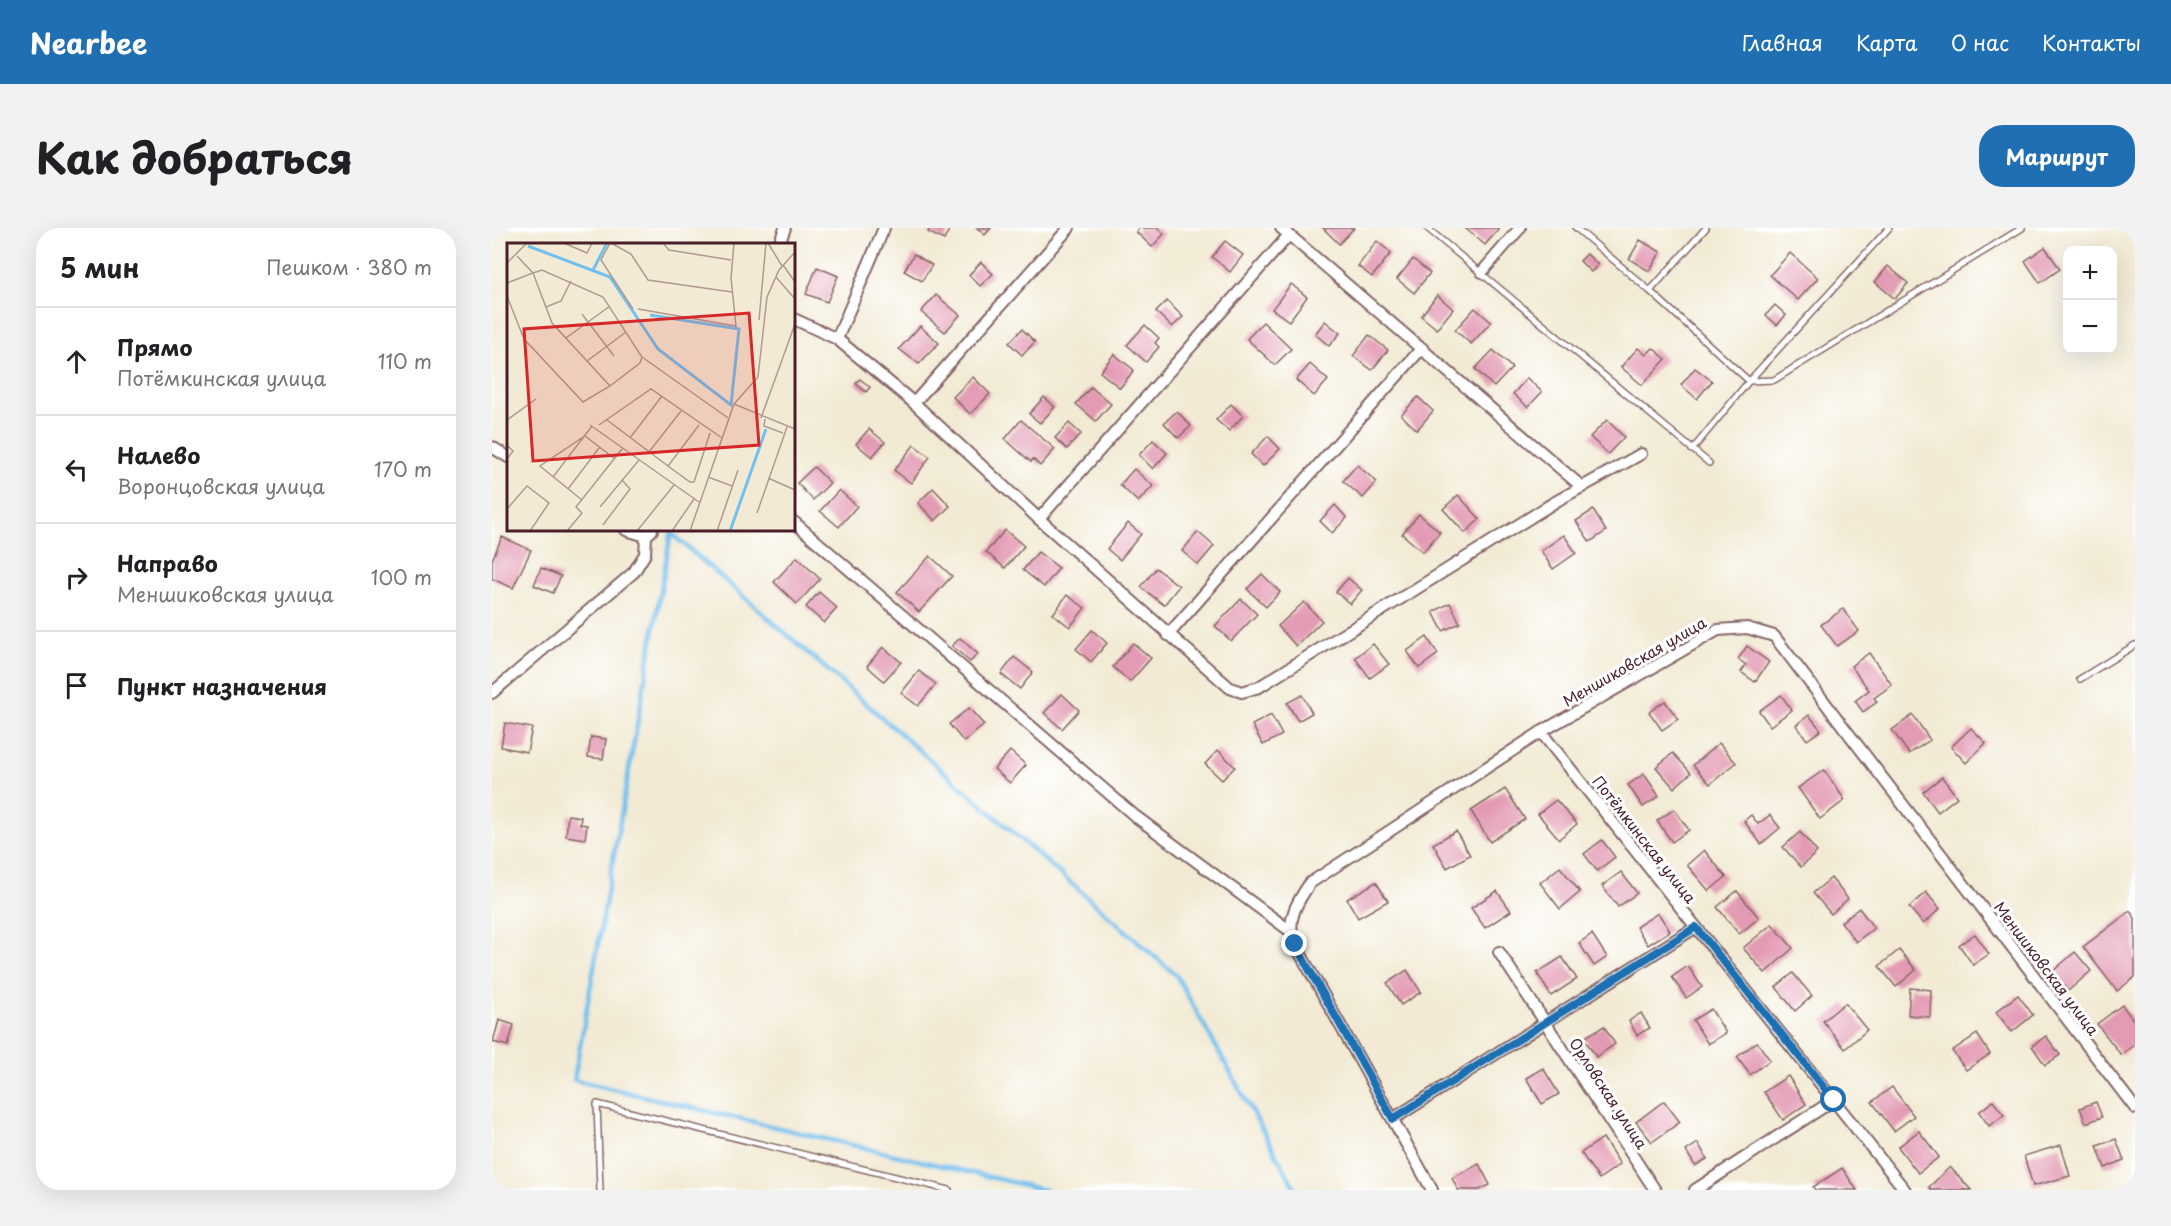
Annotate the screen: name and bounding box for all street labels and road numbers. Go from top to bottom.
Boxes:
street label: Меншиковская улица [1558,610,1711,712]
street label: Потёмкинская улица [1588,770,1703,908]
street label: Меншиковская улица [1989,896,2105,1040]
street label: Орловская улица [1564,1033,1654,1154]

